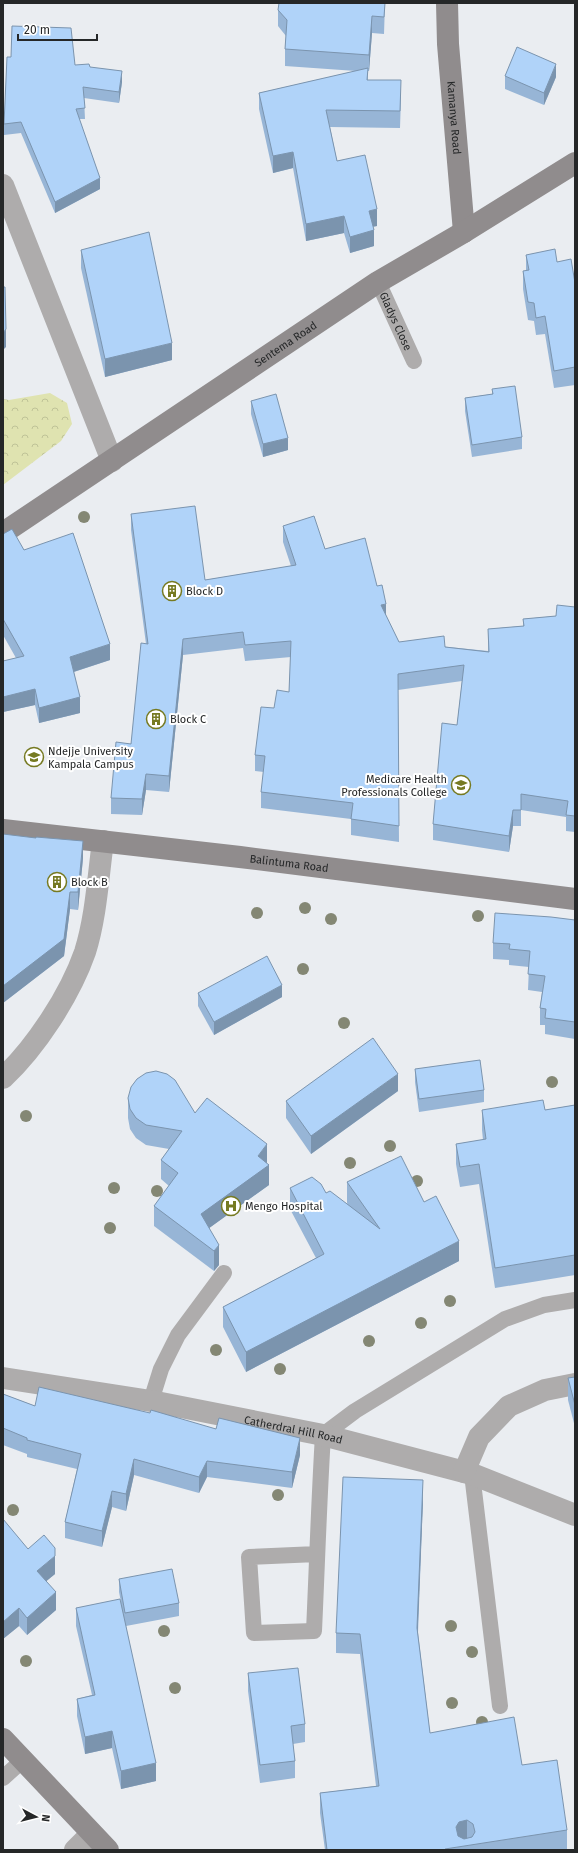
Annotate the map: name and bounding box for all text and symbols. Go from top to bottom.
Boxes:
scale bar [18,16,97,42]
text: 20 m [24,23,50,37]
street label: Kamanya Road [445,80,464,155]
street label: Gladys Close [377,290,415,352]
street label: Sentema Road [252,318,319,369]
building icon: Block D [161,580,183,602]
place label: Block D [186,585,223,598]
building icon: Block C [145,708,167,730]
place label: Block C [170,713,206,726]
place label: Ndejje University Kampala Campus [48,745,134,771]
school or university icon: Ndejje University Kampala Campus [23,746,45,768]
place label: Medicare Health Professionals College [341,773,447,799]
school or university icon: Medicare Health Professionals College [450,774,472,796]
street label: Balintuma Road [249,852,329,875]
building icon: Block B [46,871,68,893]
place label: Block B [71,876,108,889]
hospital icon: Mengo Hospital [220,1195,242,1217]
place label: Mengo Hospital [245,1200,323,1213]
street label: Catherdral Hill Road [243,1413,344,1446]
north arrow [16,1797,56,1837]
text: N [39,1814,52,1823]

